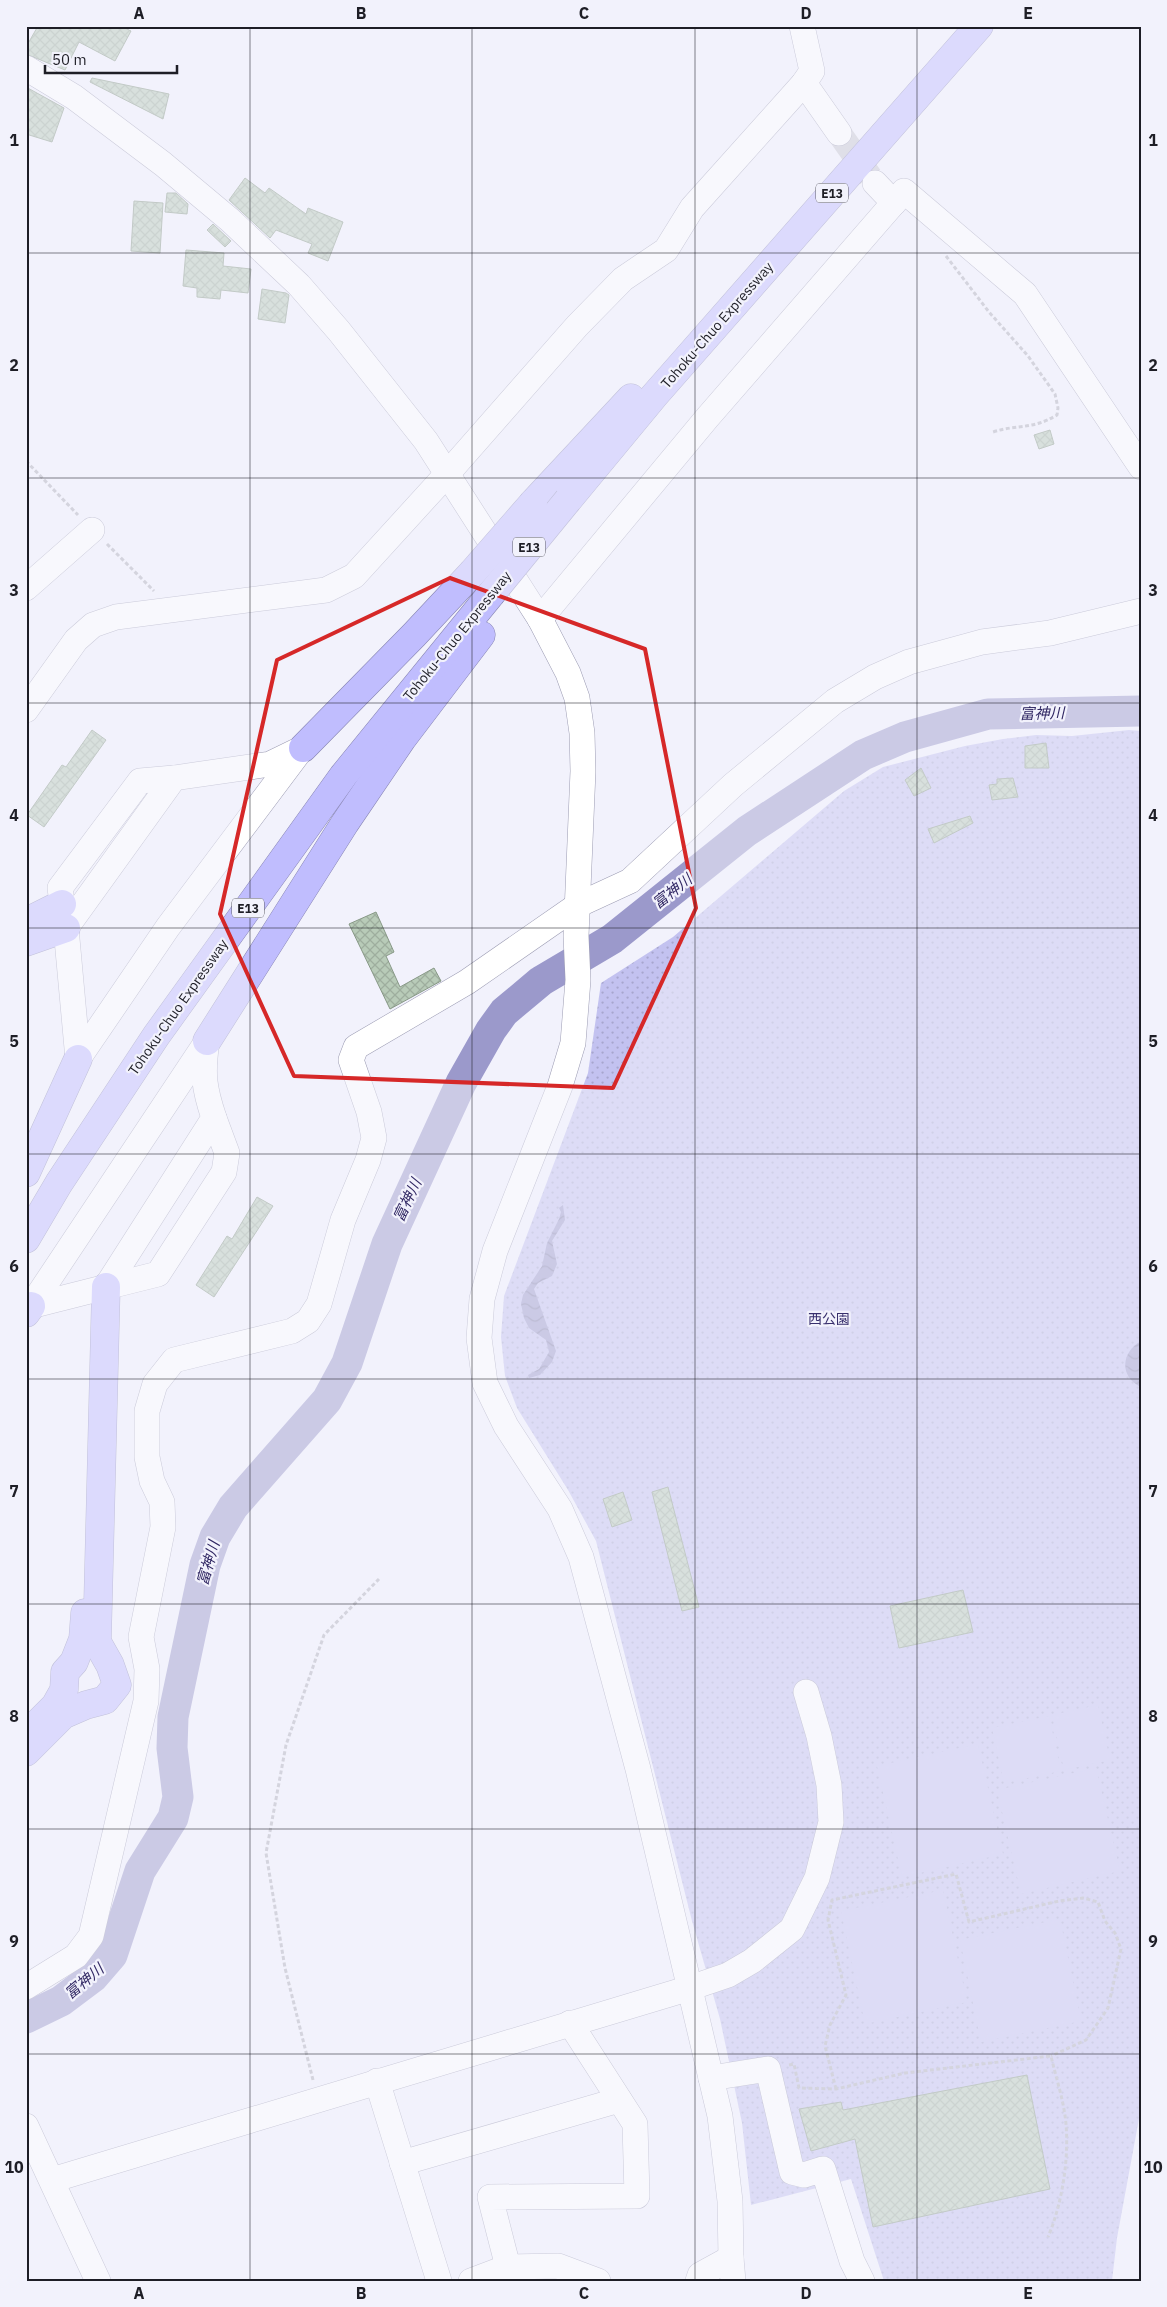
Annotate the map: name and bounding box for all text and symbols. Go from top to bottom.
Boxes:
text: A [134,3,145,23]
text: B [356,3,367,23]
text: C [579,3,589,23]
text: D [800,3,812,23]
text: E [1023,3,1033,23]
scale bar [45,42,178,74]
text: 50 m [52,50,87,69]
text: 1 [9,130,19,150]
text: 1 [1148,130,1158,150]
road number: E13 [816,184,848,202]
street label: Tohoku-Chuo Expressway [657,258,777,392]
text: 2 [9,355,19,375]
text: 2 [1148,355,1158,375]
road number: E13 [513,538,545,556]
street label: Tohoku-Chuo Expressway [399,567,515,705]
text: 3 [9,580,19,600]
text: 3 [1148,580,1158,600]
water label: 富神川 [1019,703,1067,723]
text: 4 [9,805,19,825]
text: 4 [1148,805,1158,825]
water label: 富神川 [648,868,697,912]
road number: E13 [232,898,264,918]
street label: Tohoku-Chuo Expressway [124,935,232,1079]
text: 5 [9,1031,19,1051]
text: 5 [1148,1031,1158,1051]
water label: 富神川 [389,1174,426,1224]
text: 6 [9,1256,19,1276]
text: 6 [1148,1256,1158,1276]
park label: 西公園 [808,1310,850,1328]
text: 7 [9,1481,19,1501]
text: 7 [1148,1481,1158,1501]
water label: 富神川 [193,1537,224,1587]
text: 8 [9,1706,19,1726]
text: 8 [1148,1706,1158,1726]
text: 9 [9,1931,19,1951]
text: 9 [1148,1931,1158,1951]
water label: 富神川 [61,1958,109,2003]
text: 10 [4,2157,24,2177]
text: 10 [1143,2157,1163,2177]
text: A [134,2283,145,2303]
text: B [356,2283,367,2303]
text: C [579,2283,589,2303]
text: D [800,2283,812,2303]
text: E [1023,2283,1033,2303]

